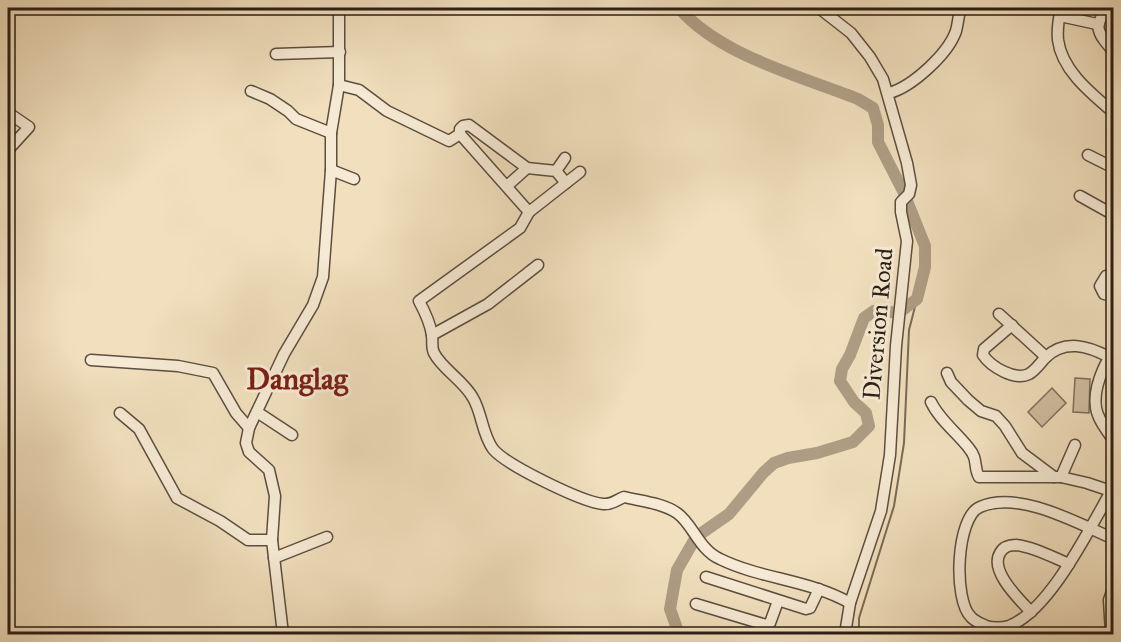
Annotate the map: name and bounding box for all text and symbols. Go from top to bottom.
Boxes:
street label: Diversion Road [856,247,900,401]
district label: Danglag [246,361,349,397]

